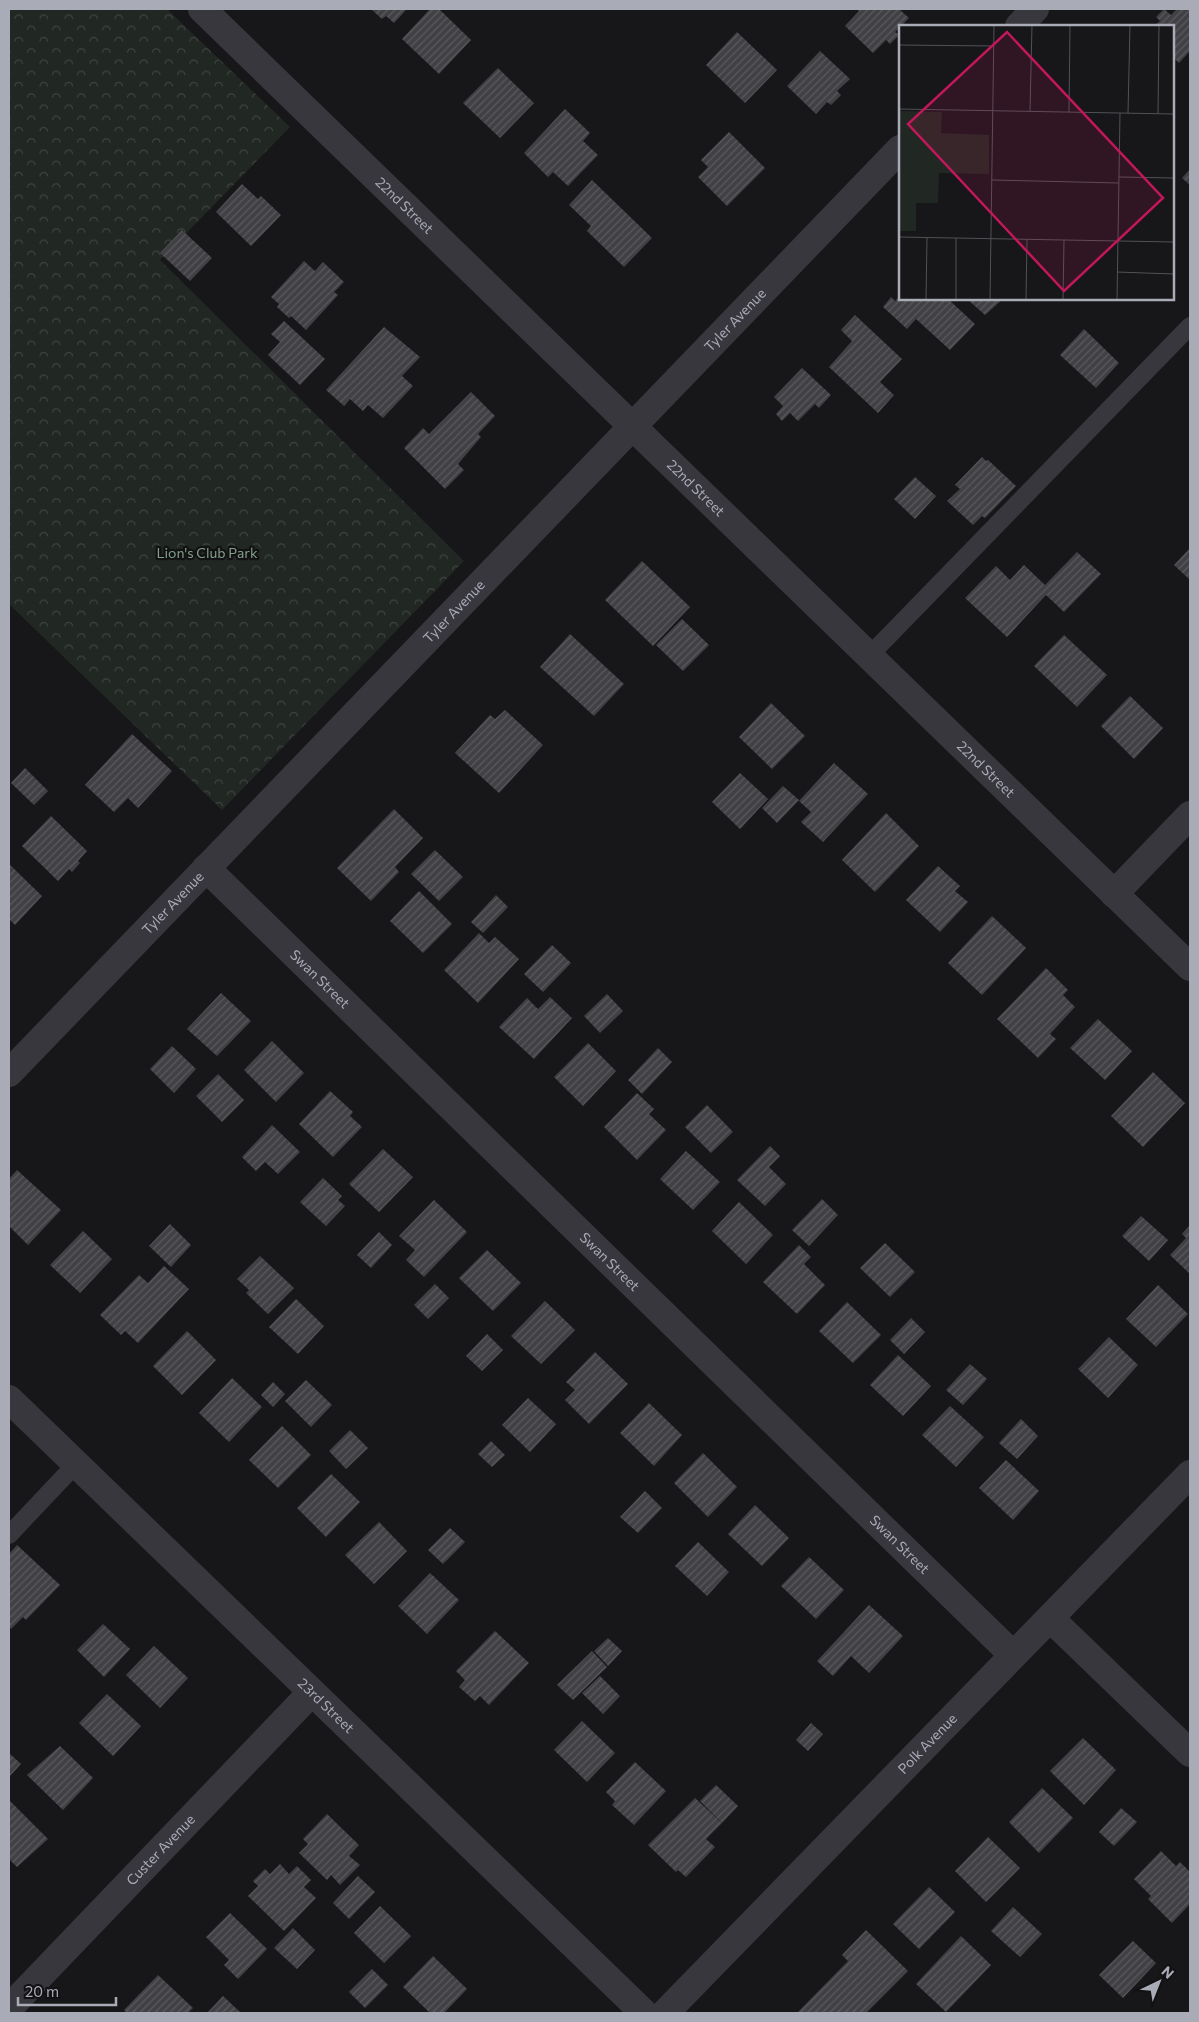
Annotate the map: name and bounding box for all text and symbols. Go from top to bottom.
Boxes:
inset map [899,25,1174,300]
street label: 22nd Street [372,173,437,237]
street label: Tyler Avenue [700,285,769,355]
street label: 22nd Street [664,456,729,520]
park label: Lion's Club Park [156,544,258,561]
street label: Tyler Avenue [419,576,488,646]
street label: 22nd Street [954,737,1019,801]
street label: Tyler Avenue [138,868,207,938]
street label: Swan Street [287,946,354,1012]
street label: Swan Street [577,1229,644,1294]
street label: Swan Street [867,1511,934,1577]
street label: 23rd Street [295,1674,358,1736]
street label: Polk Avenue [894,1710,960,1777]
street label: Custer Avenue [122,1811,198,1889]
north arrow [1134,1957,1184,2007]
text: N [1159,1962,1178,1982]
scale bar [18,1974,115,2006]
text: 20 m [25,1982,59,2000]

